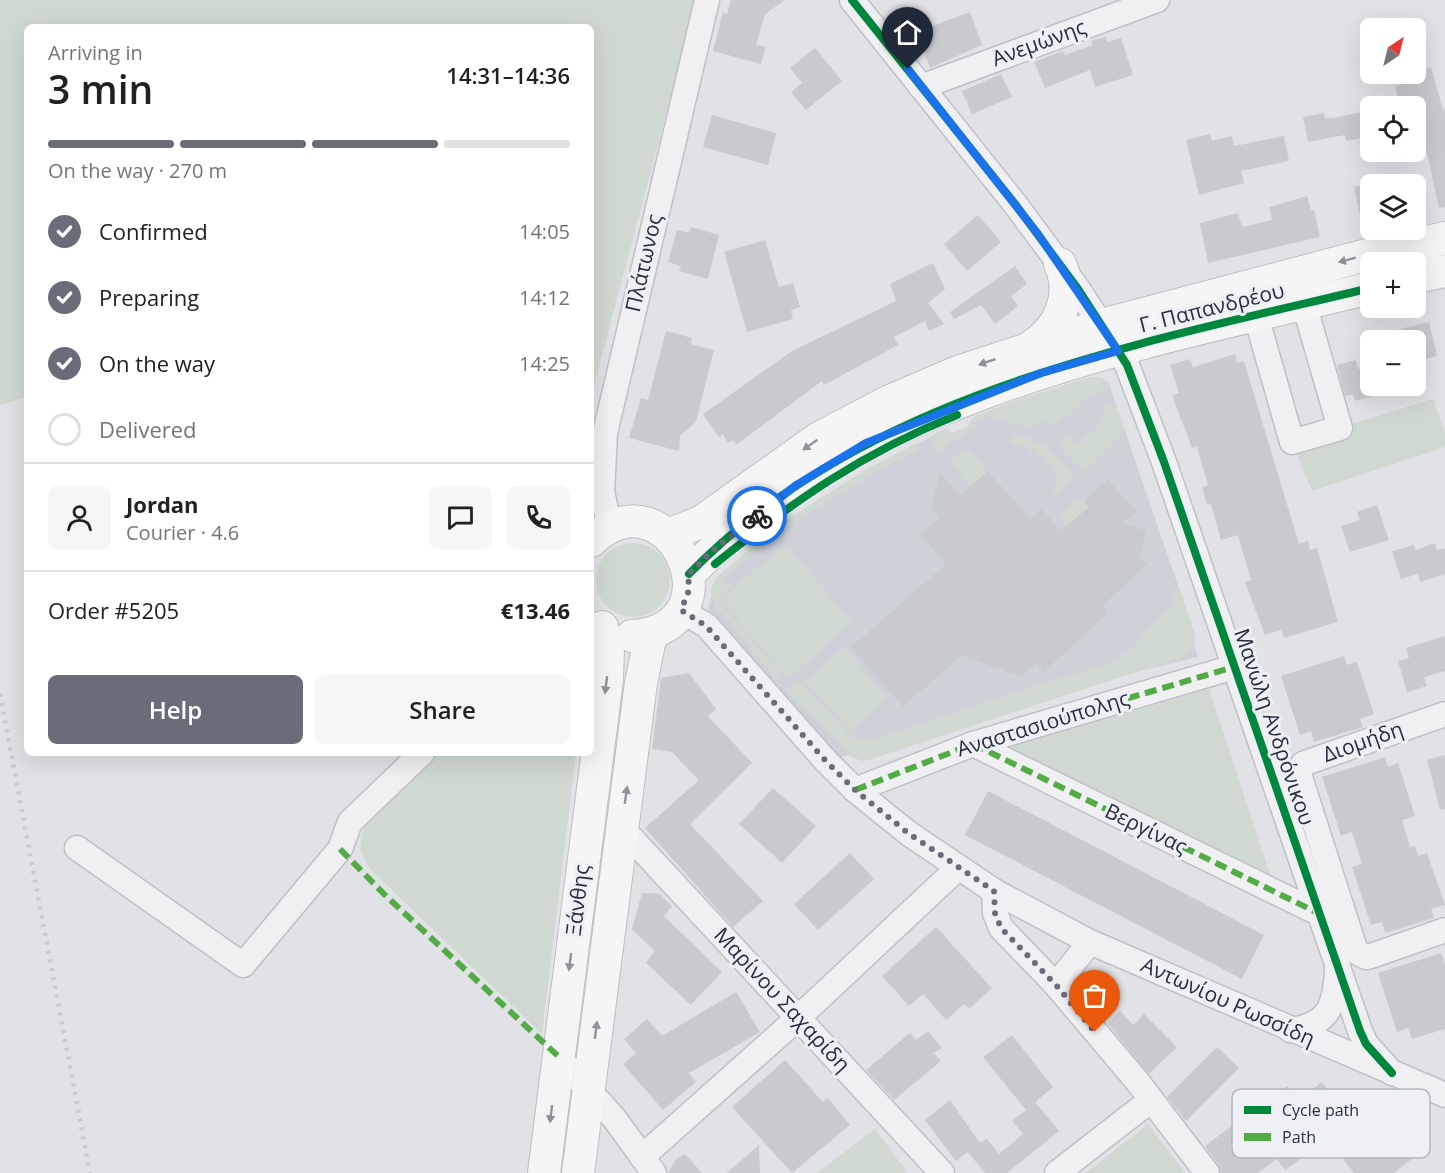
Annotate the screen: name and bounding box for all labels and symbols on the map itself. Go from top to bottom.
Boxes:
pin [882,7,933,69]
street label: Ανεμώνης [988,12,1090,72]
north arrow [1360,18,1426,84]
street label: Πλάτωνος [618,211,668,314]
one-way arrow [1338,256,1356,265]
street label: Γ. Παπανδρέου [1136,275,1287,339]
one-way arrow [978,358,996,368]
one-way arrow [803,439,819,451]
courier [727,486,787,546]
street label: Μανώλη Ανδρόνικου [1228,625,1322,829]
one-way arrow [601,675,611,694]
street label: Αναστασιούπολης [953,683,1132,763]
street label: Διομήδη [1319,714,1407,768]
one-way arrow [621,785,630,804]
street label: Βεργίνας [1101,796,1192,860]
street label: Ξάνθης [559,863,595,937]
street label: Μαρίνου Σαχαρίδη [708,921,857,1078]
street label: Αντωνίου Ρωσσίδη [1137,950,1320,1052]
one-way arrow [565,952,575,971]
pin [1069,970,1120,1032]
one-way arrow [591,1020,601,1039]
legend [1232,1089,1430,1158]
text: Cycle path [1282,1099,1359,1121]
one-way arrow [546,1105,556,1124]
text: Path [1282,1126,1316,1148]

